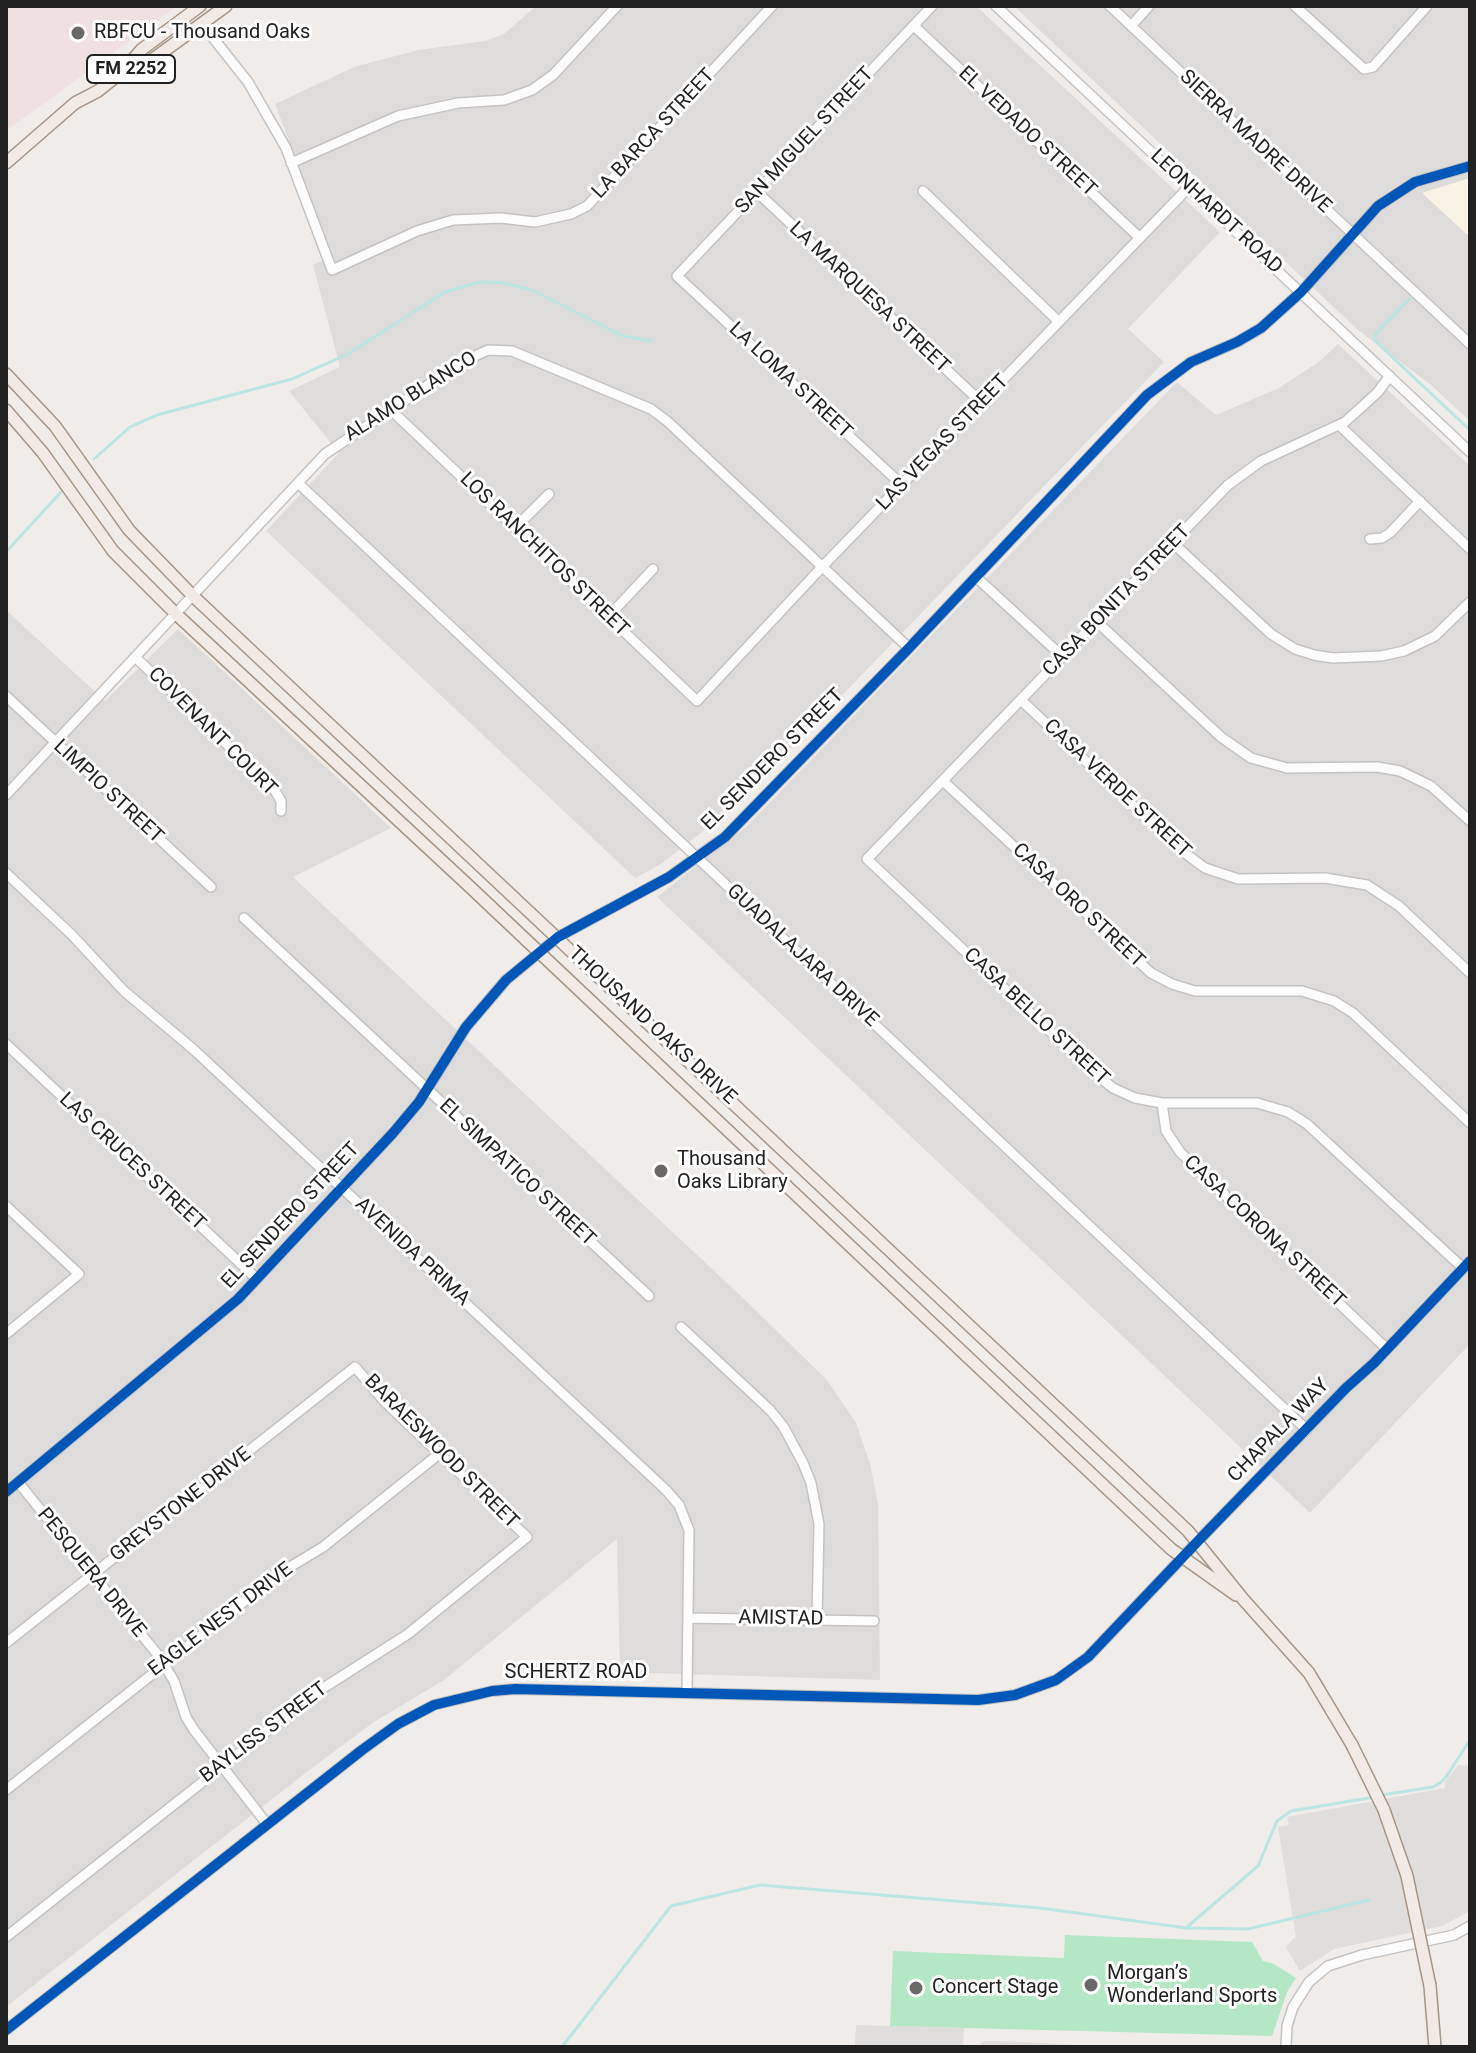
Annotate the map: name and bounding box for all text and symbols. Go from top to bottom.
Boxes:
place label: RBFCU - Thousand Oaks [94,21,310,45]
marker: RBFCU - Thousand Oaks [69,24,87,42]
road number: FM 2252 [87,55,175,83]
street label: EL VEDADO STREET [953,62,1101,202]
street label: SAN MIGUEL STREET [731,63,879,219]
street label: LA BARCA STREET [588,64,720,204]
street label: SIERRA MADRE DRIVE [1174,65,1336,219]
street label: LEONHARDT ROAD [1145,145,1287,279]
street label: LA MARQUESA STREET [784,217,954,379]
street label: LA LOMA STREET [723,318,857,444]
street label: ALAMO BLANCO [341,347,481,447]
street label: LAS VEGAS STREET [872,370,1014,516]
street label: LOS RANCHITOS STREET [454,468,634,642]
street label: CASA BONITA STREET [1038,520,1196,682]
street label: COVENANT COURT [143,663,281,801]
street label: EL SENDERO STREET [697,684,849,836]
street label: CASA VERDE STREET [1038,714,1196,864]
street label: LIMPIO STREET [48,735,168,849]
street label: CASA ORO STREET [1007,839,1149,973]
street label: GUADALAJARA DRIVE [721,880,883,1032]
street label: THOUSAND OAKS DRIVE [563,942,741,1110]
street label: CASA BELLO STREET [958,943,1114,1091]
street label: LAS CRUCES STREET [54,1088,210,1236]
street label: EL SIMPATICO STREET [434,1094,600,1252]
street label: EL SENDERO STREET [217,1138,365,1294]
place label: Thousand Oaks Library [677,1148,788,1195]
street label: CASA CORONA STREET [1178,1151,1350,1313]
marker: Thousand Oaks Library [652,1162,670,1180]
street label: AVENIDA PRIMA [350,1193,474,1311]
street label: BARAESWOOD STREET [359,1370,523,1534]
street label: CHAPALA WAY [1223,1374,1335,1488]
street label: GREYSTONE DRIVE [106,1443,256,1567]
street label: PESQUERA DRIVE [32,1504,150,1642]
street label: EAGLE NEST DRIVE [144,1558,298,1682]
street label: AMISTAD [738,1606,824,1632]
street label: SCHERTZ ROAD [505,1661,647,1685]
street label: BAYLISS STREET [196,1678,332,1788]
place label: Morgan’s Wonderland Sports [1107,1962,1277,2009]
place label: Concert Stage [932,1976,1058,2000]
marker: Morgan’s Wonderland Sports [1082,1976,1100,1994]
marker: Concert Stage [907,1979,925,1997]

